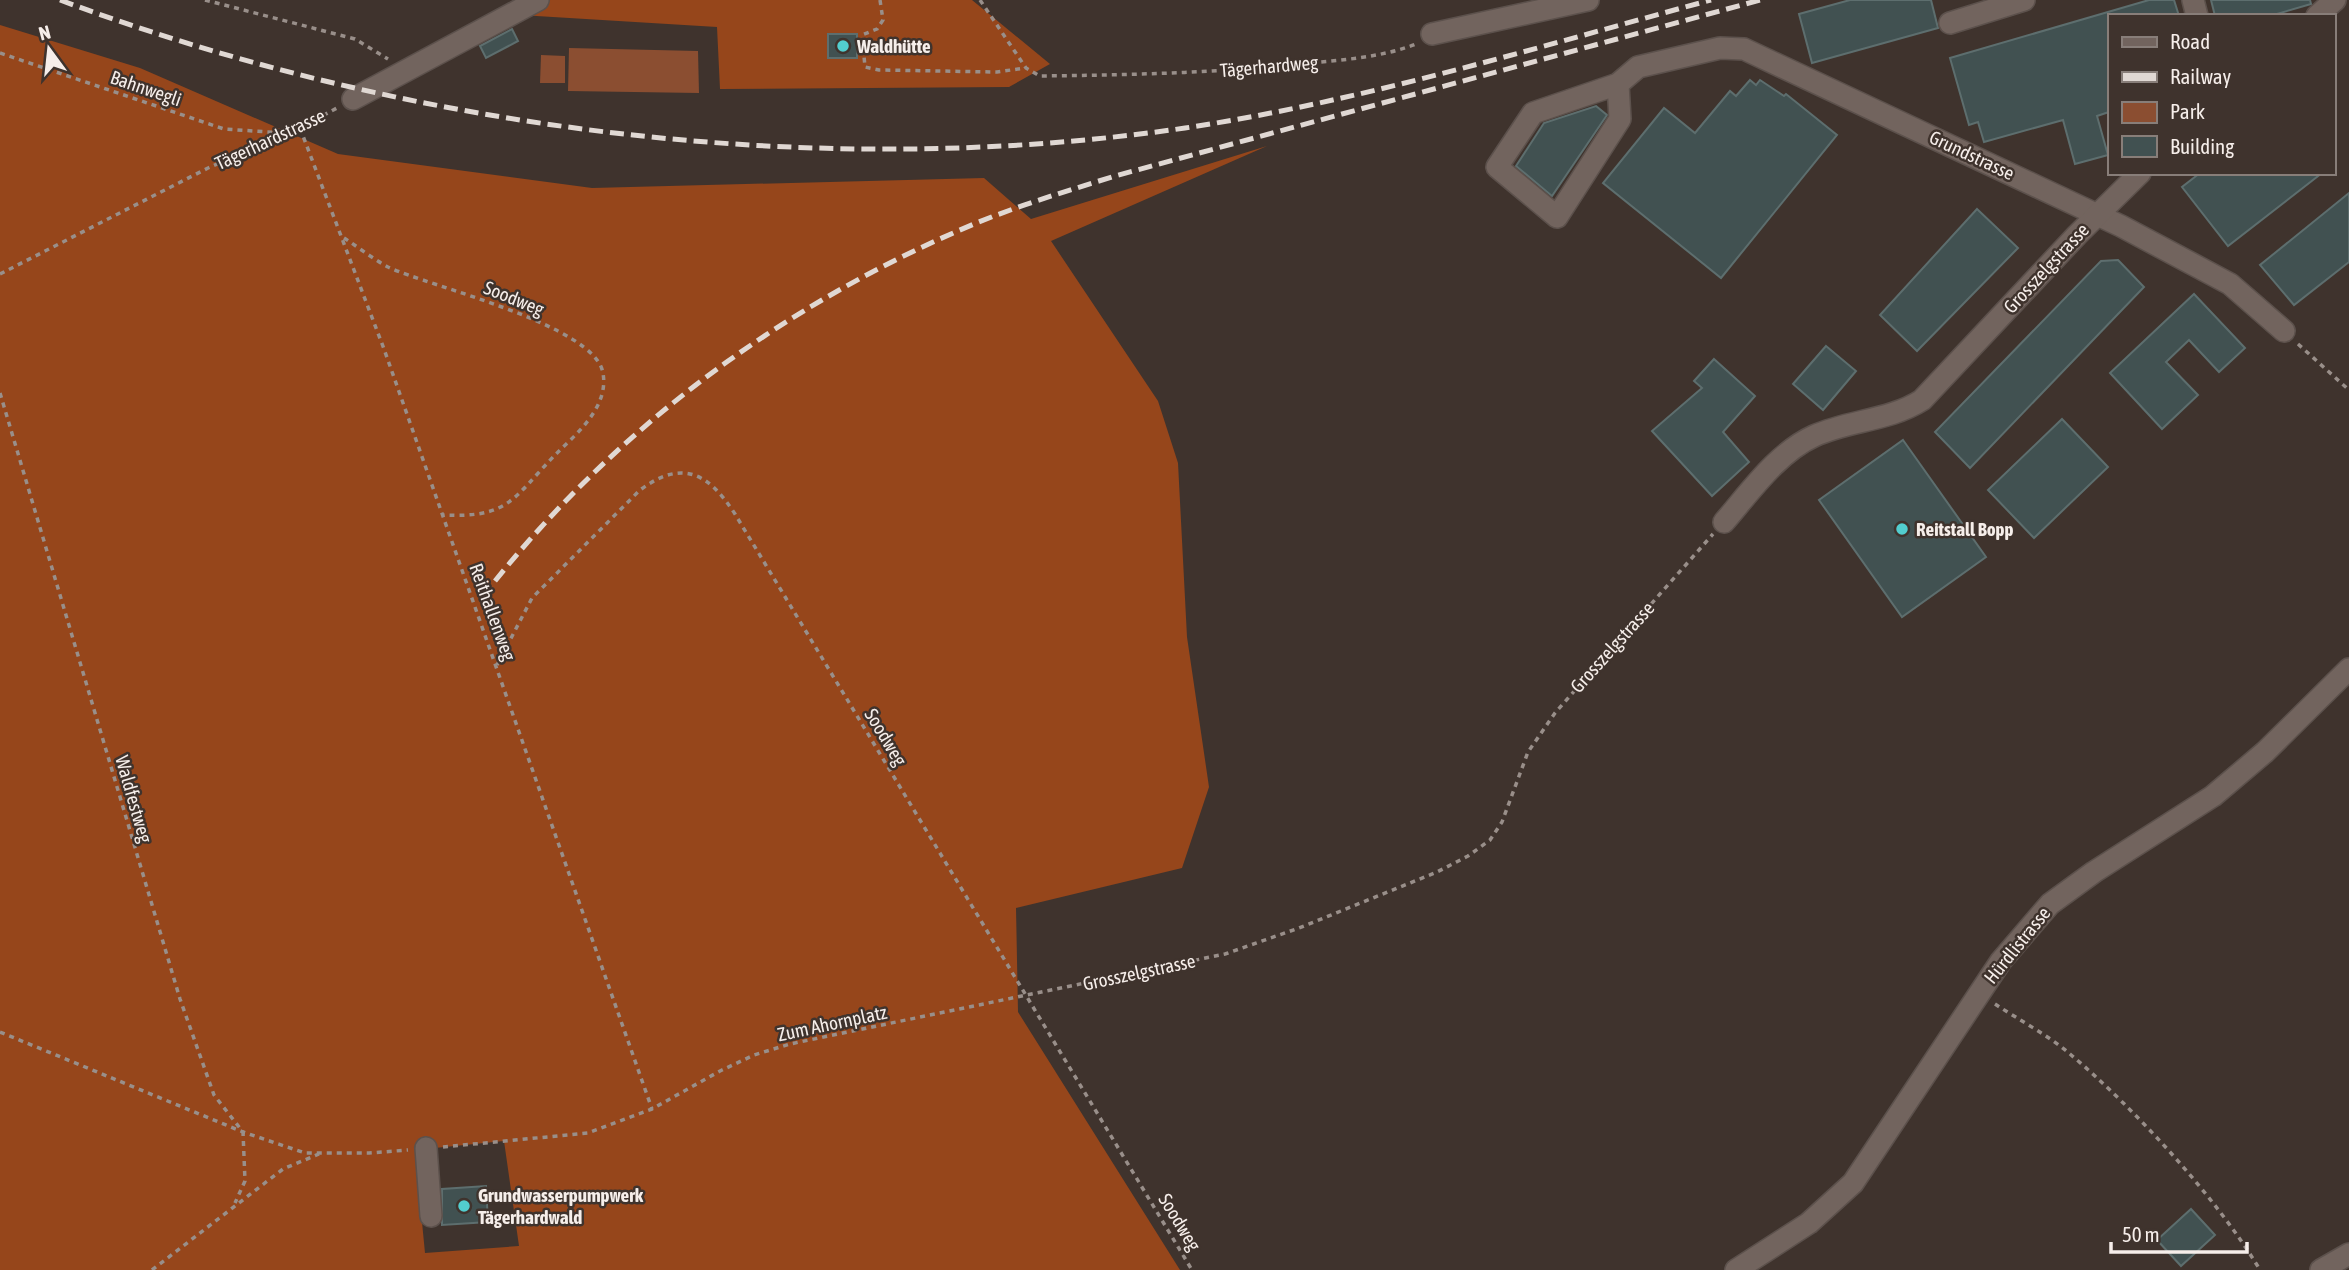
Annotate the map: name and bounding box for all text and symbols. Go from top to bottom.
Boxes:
north arrow [14,14,84,84]
legend [2108,14,2335,175]
text: N [36,21,53,45]
text: Road [2170,29,2210,53]
place label: Waldhütte [856,35,931,57]
marker: Waldhütte [835,38,851,54]
street label: Tägerhardweg [1219,51,1320,81]
text: Railway [2170,64,2232,88]
street label: Bahnwegli [108,66,184,110]
text: Park [2170,99,2205,123]
street label: Tägerhardstrasse [212,104,328,174]
street label: Grundstrasse [1926,126,2018,184]
text: Building [2170,134,2234,158]
street label: Grosszelgstrasse [1999,219,2093,317]
street label: Soodweg [481,276,548,320]
place label: Reitstall Bopp [1916,518,2014,540]
marker: Reitstall Bopp [1894,521,1910,537]
street label: Reithallenweg [465,560,521,664]
street label: Grosszelgstrasse [1566,597,1658,697]
street label: Soodweg [860,704,912,770]
street label: Waldfestweg [111,753,157,846]
street label: Hürdlistrasse [1979,902,2055,988]
street label: Grosszelgstrasse [1081,949,1197,995]
street label: Zum Ahornplatz [775,1001,889,1045]
place label: Grundwasserpumpwerk Tägerhardwald [478,1184,644,1228]
street label: Soodweg [1154,1189,1206,1255]
marker: Grundwasserpumpwerk Tägerhardwald [456,1198,472,1214]
scale bar [2111,1210,2248,1254]
text: 50 m [2122,1222,2160,1246]

